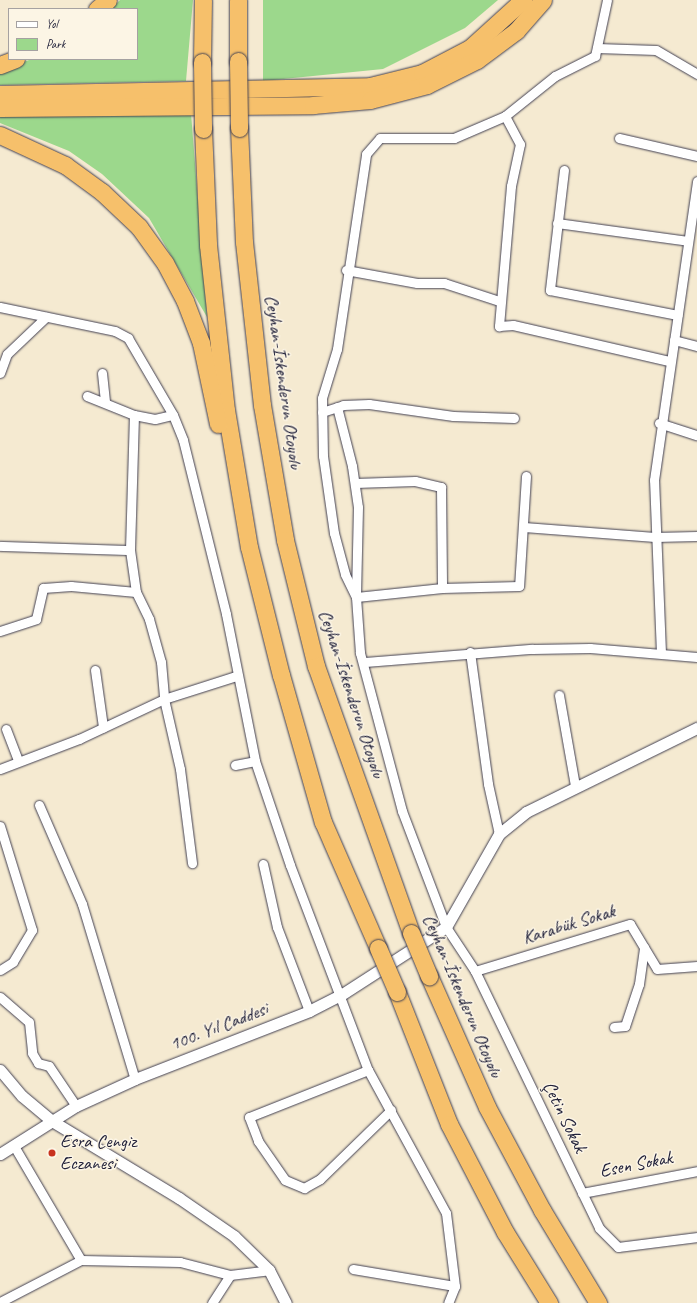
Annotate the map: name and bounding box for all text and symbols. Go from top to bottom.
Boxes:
legend [8,8,138,60]
text: Yol [46,16,58,32]
text: Park [46,36,65,52]
street label: Ceyhan-İskenderun Otoyolu [260,294,306,470]
street label: Ceyhan-İskenderun Otoyolu [313,607,389,781]
street label: Karabük Sokak [520,900,618,950]
street label: Ceyhan-İskenderun Otoyolu [417,911,507,1081]
street label: 100. Yıl Caddesi [167,998,271,1056]
street label: Çetin Sokak [537,1078,591,1156]
place label: Esra Cengiz Eczanesi [60,1131,136,1175]
street label: Esen Sokak [598,1147,674,1183]
marker: Esra Cengiz Eczanesi [47,1148,57,1158]

